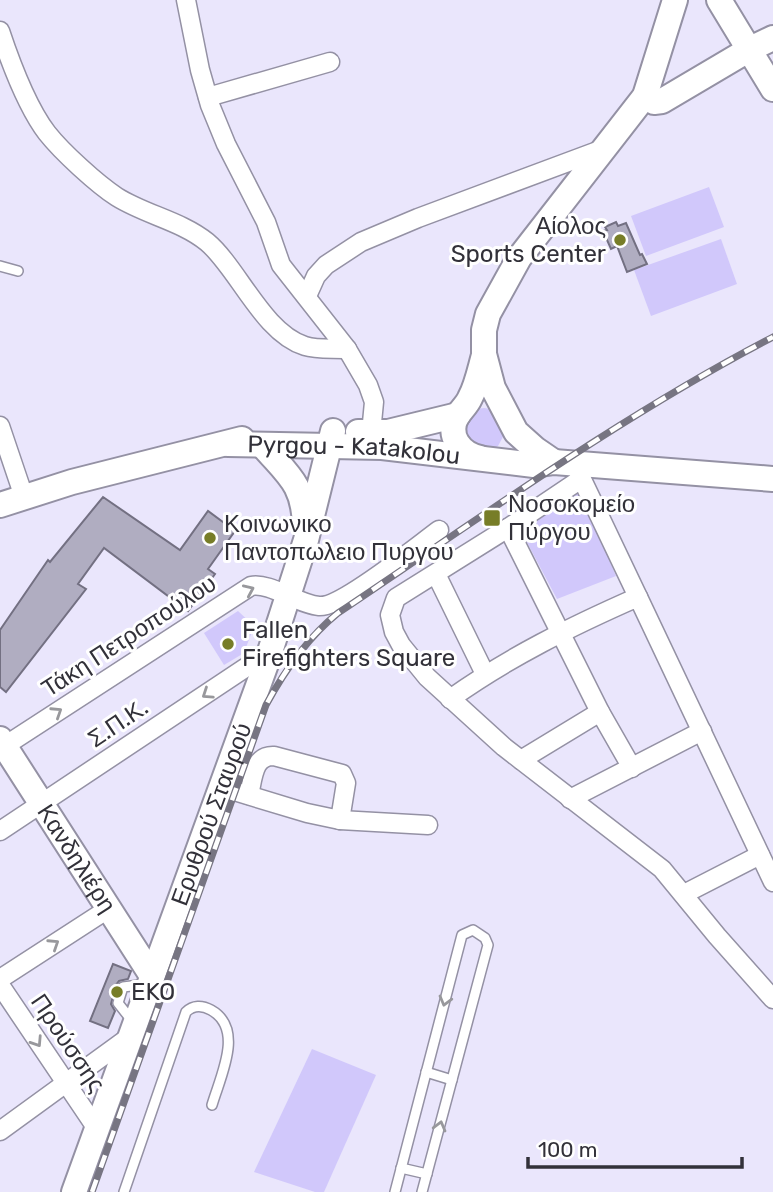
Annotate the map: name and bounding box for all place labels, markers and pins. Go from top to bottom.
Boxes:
place label: Αίολος Sports Center [451,212,606,268]
marker: Αίολος Sports Center [612,232,628,248]
place label: Νοσοκομείο Πύργου [508,490,635,546]
marker: Νοσοκομείο Πύργου [482,508,502,528]
place label: Κοινωνικο Παντοπωλειο Πυργου [224,510,454,566]
marker: Κοινωνικο Παντοπωλειο Πυργου [202,530,218,546]
place label: Fallen Firefighters Square [242,616,455,672]
marker: Fallen Firefighters Square [220,636,236,652]
place label: EKO [131,978,175,1006]
marker: EKO [109,984,125,1000]

